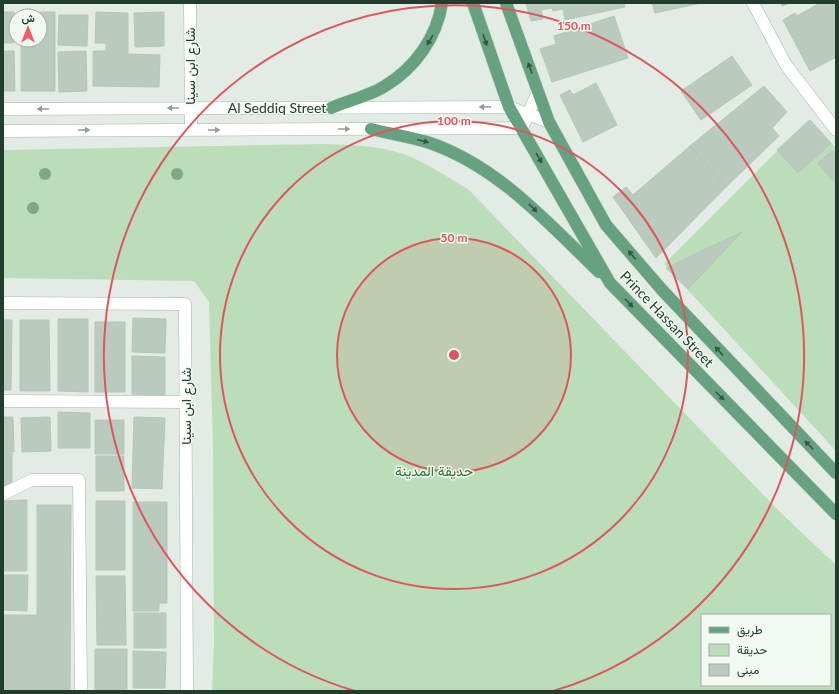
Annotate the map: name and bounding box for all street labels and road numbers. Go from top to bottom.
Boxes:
street label: شارع ابن سينا [181,27,201,105]
street label: Al Seddiq Street [228,99,326,116]
street label: Prince Hassan Street [617,267,718,370]
street label: شارع ابن سينا [177,367,197,445]

